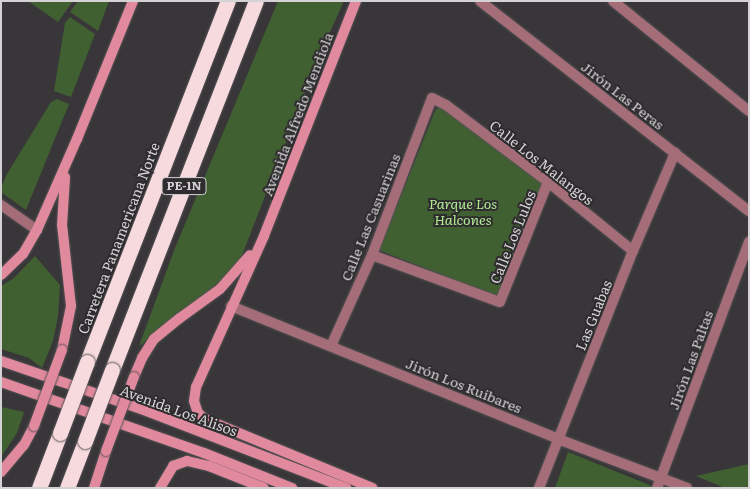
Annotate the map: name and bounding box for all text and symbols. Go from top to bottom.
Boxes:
street label: Avenida Alfredo Mendiola [258,30,336,198]
street label: Jirón Las Peras [578,57,668,133]
street label: Calle Los Malangos [487,116,597,208]
street label: Carretera Panamericana Norte [74,140,162,336]
street label: Calle Las Casuarinas [337,151,403,283]
road number: PE-1N [162,177,206,196]
street label: Calle Los Lulos [486,188,538,286]
park label: Parque Los Halcones [429,195,497,228]
street label: Las Guabas [571,277,615,353]
street label: Jirón Las Paltas [664,308,716,412]
street label: Jirón Los Ruibares [404,354,524,416]
street label: Avenida Los Alisos [118,381,240,439]

